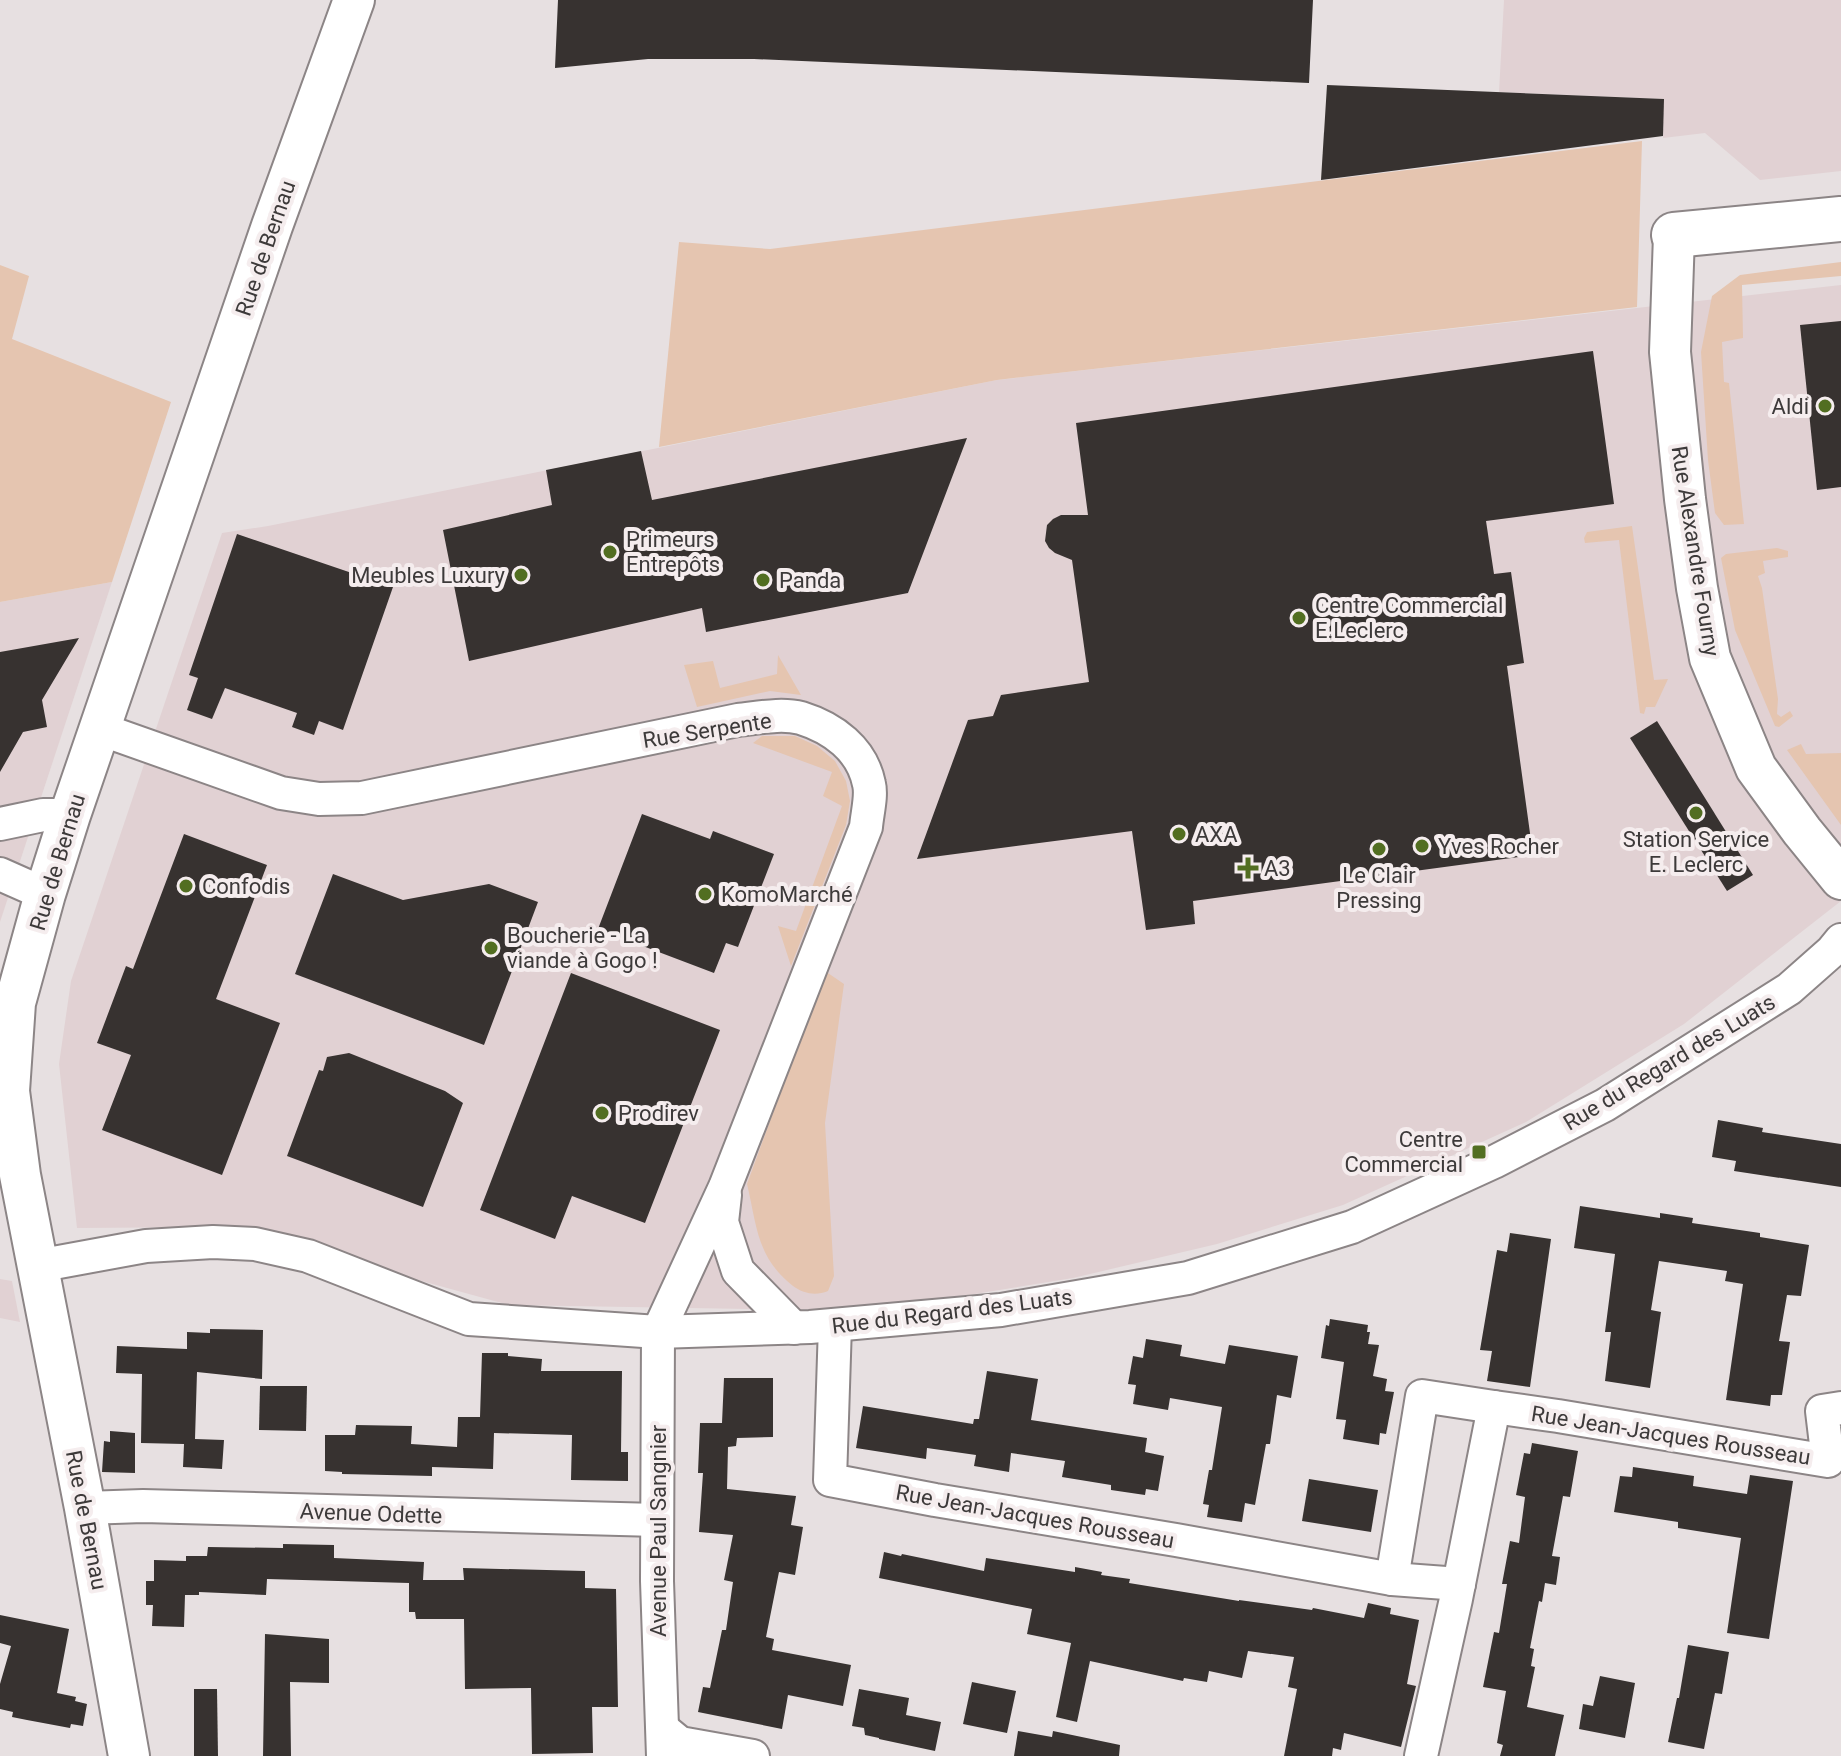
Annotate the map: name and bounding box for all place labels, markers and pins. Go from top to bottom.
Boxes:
place label: Aldi [1772,394,1809,419]
marker: Aldi [1816,397,1834,415]
place label: Primeurs Entrepôts [626,527,720,577]
marker: Primeurs Entrepôts [601,543,619,561]
place label: Meubles Luxury [351,563,506,588]
marker: Meubles Luxury [512,566,530,584]
place label: Panda [779,568,841,593]
marker: Panda [754,571,772,589]
place label: Centre Commercial E.Leclerc [1315,593,1503,643]
marker: Centre Commercial E.Leclerc [1290,609,1308,627]
marker: Station Service E. Leclerc [1687,804,1705,822]
place label: AXA [1195,822,1238,847]
marker: AXA [1170,825,1188,843]
place label: Station Service E. Leclerc [1623,827,1769,877]
place label: Yves Rocher [1438,834,1559,859]
marker: Yves Rocher [1413,837,1431,855]
marker: Le Clair Pressing [1370,840,1388,858]
place label: A3 [1264,856,1291,881]
marker: A3 [1239,859,1257,877]
place label: Le Clair Pressing [1336,863,1422,913]
place label: Confodis [202,874,290,899]
marker: Confodis [177,877,195,895]
place label: KomoMarché [721,882,853,907]
marker: KomoMarché [696,885,714,903]
place label: Boucherie - La viande à Gogo ! [507,923,658,973]
marker: Boucherie - La viande à Gogo ! [482,939,500,957]
place label: Prodirev [618,1101,699,1126]
marker: Prodirev [593,1104,611,1122]
place label: Centre Commercial [1344,1127,1463,1177]
marker: Centre Commercial [1470,1143,1488,1161]

